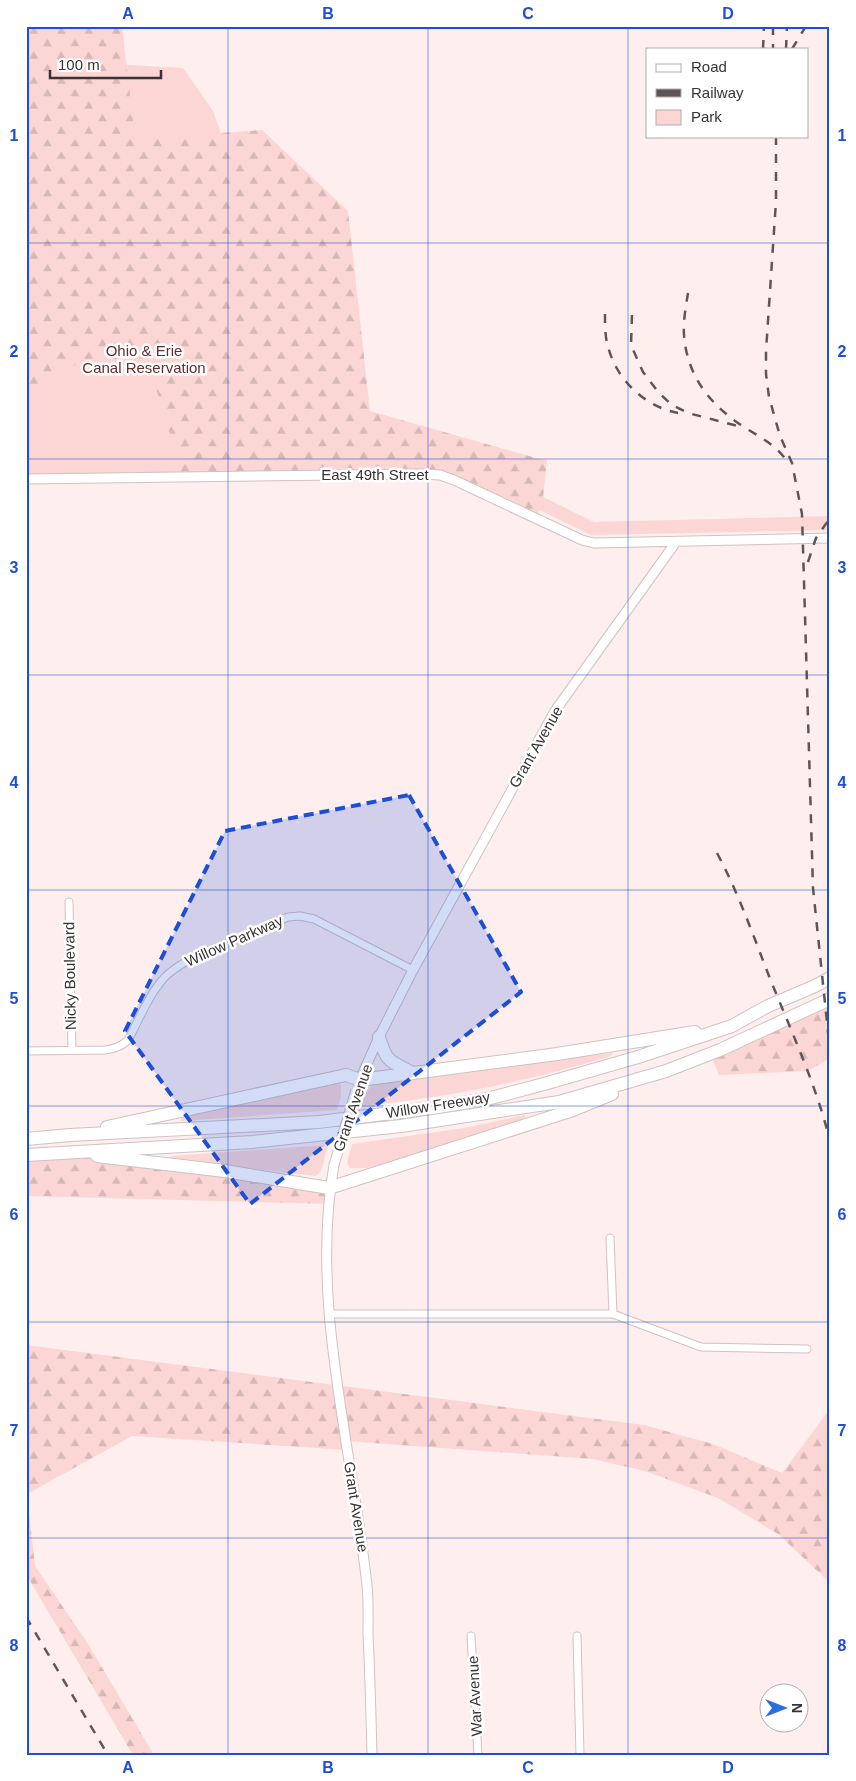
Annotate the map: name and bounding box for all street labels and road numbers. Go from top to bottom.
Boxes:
street label: East 49th Street [321,466,430,483]
street label: Grant Avenue [505,703,566,791]
street label: Willow Parkway [182,911,286,970]
street label: Nicky Boulevard [60,922,79,1030]
street label: Grant Avenue [330,1062,375,1154]
street label: Willow Freeway [385,1088,492,1121]
street label: Grant Avenue [341,1460,372,1553]
street label: War Avenue [464,1655,485,1737]

